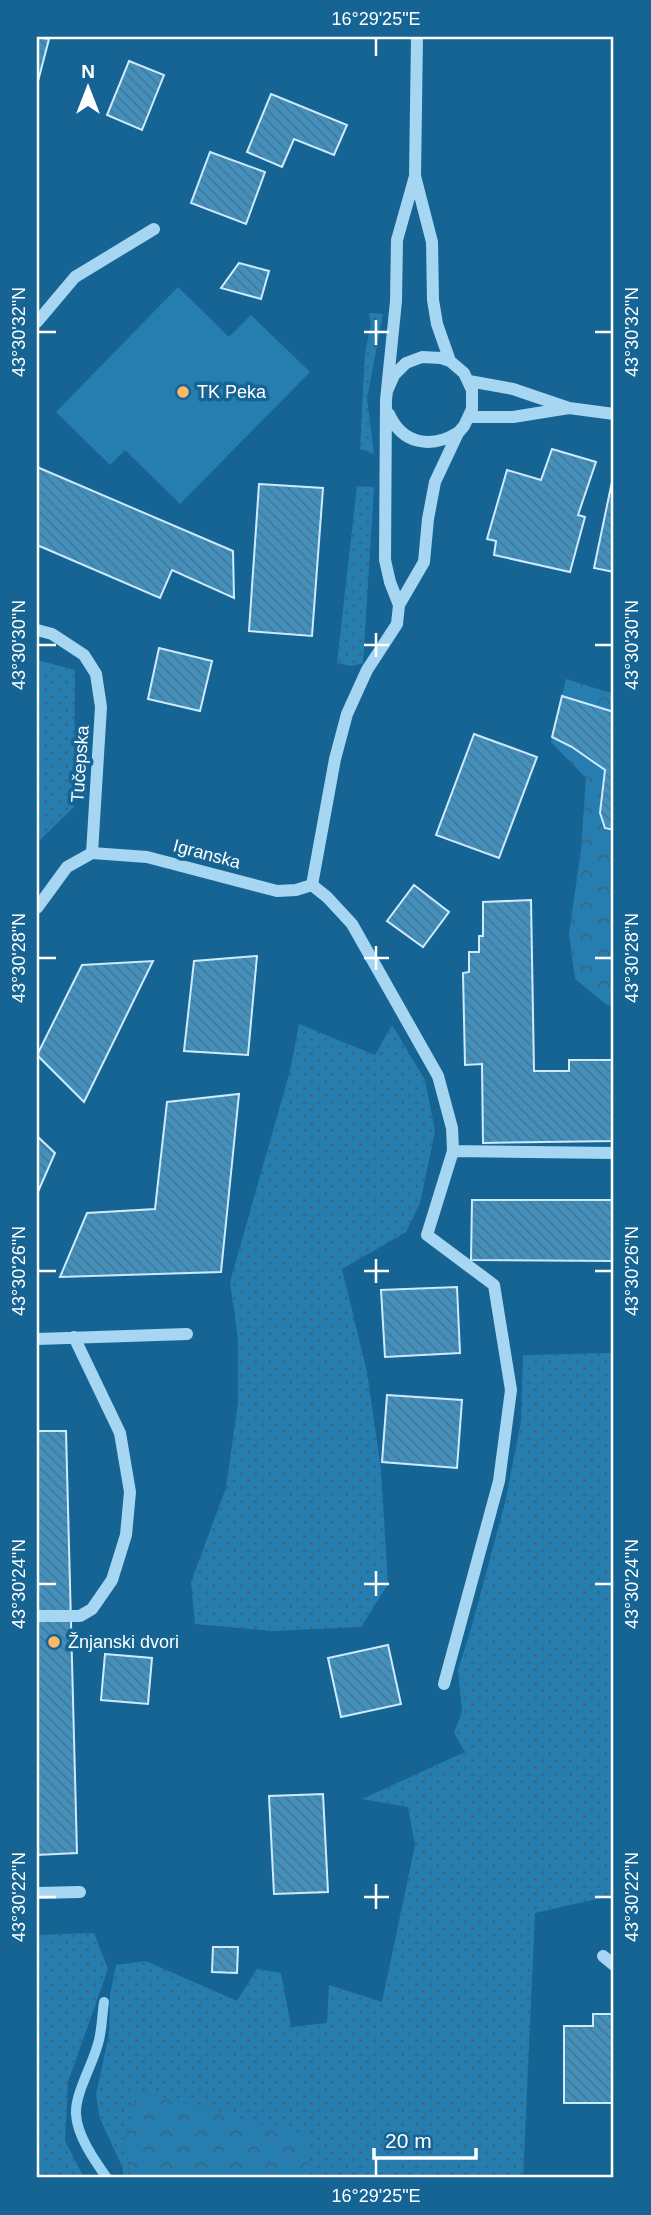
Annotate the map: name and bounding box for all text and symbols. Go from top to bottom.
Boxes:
text: 16°29'25"E [331,9,421,29]
north arrow [52,52,122,122]
text: N [81,61,95,82]
text: 43°30'32"N [9,287,29,377]
text: 43°30'32"N [622,287,642,377]
place label: TK Peka [197,382,267,402]
marker: TK Peka [175,384,191,400]
text: 43°30'30"N [9,600,29,690]
text: 43°30'30"N [622,600,642,690]
street label: Tučepska [67,724,93,803]
street label: Igranska [171,835,244,873]
text: 43°30'28"N [9,913,29,1003]
text: 43°30'28"N [622,913,642,1003]
text: 43°30'26"N [9,1226,29,1316]
text: 43°30'26"N [622,1226,642,1316]
text: 43°30'24"N [9,1539,29,1629]
text: 43°30'24"N [622,1539,642,1629]
place label: Žnjanski dvori [68,1632,179,1652]
marker: Žnjanski dvori [46,1634,62,1650]
text: 43°30'22"N [9,1852,29,1942]
text: 43°30'22"N [622,1852,642,1942]
scale bar [374,2117,476,2161]
text: 20 m [385,2129,432,2152]
text: 16°29'25"E [331,2186,421,2206]

